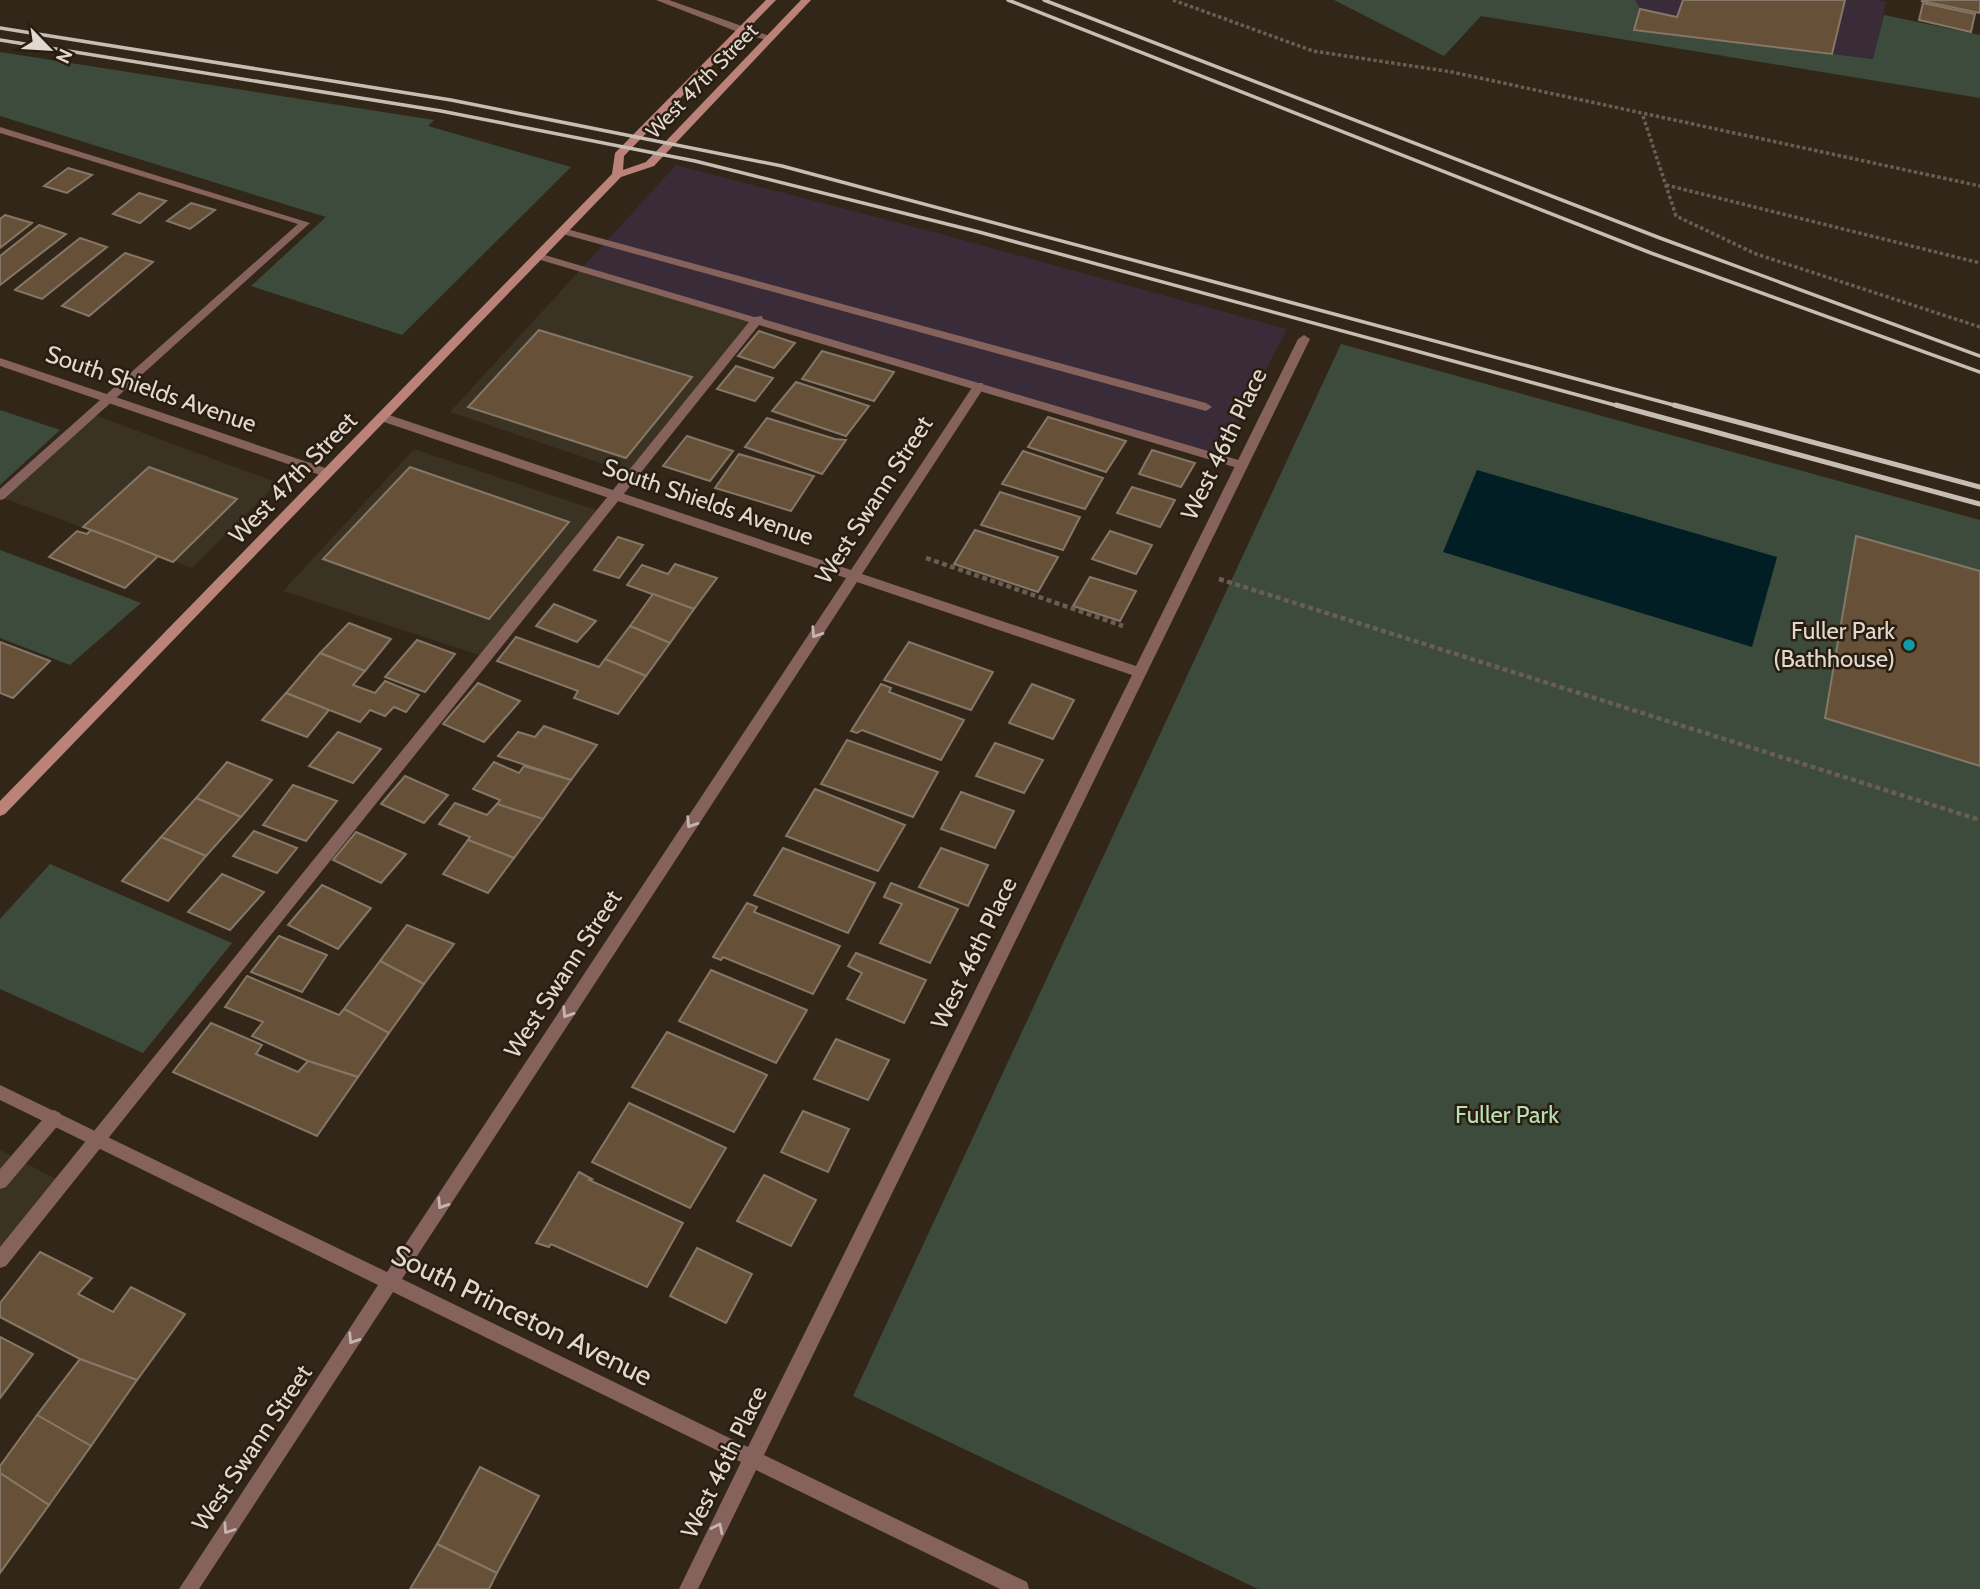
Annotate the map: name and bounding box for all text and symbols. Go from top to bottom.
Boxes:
north arrow [14,14,84,84]
street label: West 47th Street [640,18,763,143]
text: N [51,45,77,67]
street label: South Shields Avenue [42,339,260,438]
street label: West 46th Place [1174,363,1273,524]
street label: West 47th Street [223,406,363,549]
street label: West Swann Street [809,410,939,589]
street label: South Shields Avenue [599,452,817,551]
place label: Fuller Park (Bathhouse) [1773,616,1895,673]
one-way arrow [811,625,824,638]
marker: Fuller Park (Bathhouse) [1901,637,1917,653]
one-way arrow [687,815,700,828]
street label: West 46th Place [924,872,1023,1033]
street label: West Swann Street [498,884,628,1063]
one-way arrow [563,1005,575,1018]
park label: Fuller Park [1455,1100,1559,1129]
one-way arrow [438,1196,451,1209]
street label: South Princeton Avenue [386,1237,658,1393]
one-way arrow [349,1332,362,1345]
street label: West Swann Street [185,1359,318,1536]
street label: West 46th Place [674,1381,773,1542]
one-way arrow [223,1521,236,1534]
one-way arrow [710,1523,724,1535]

